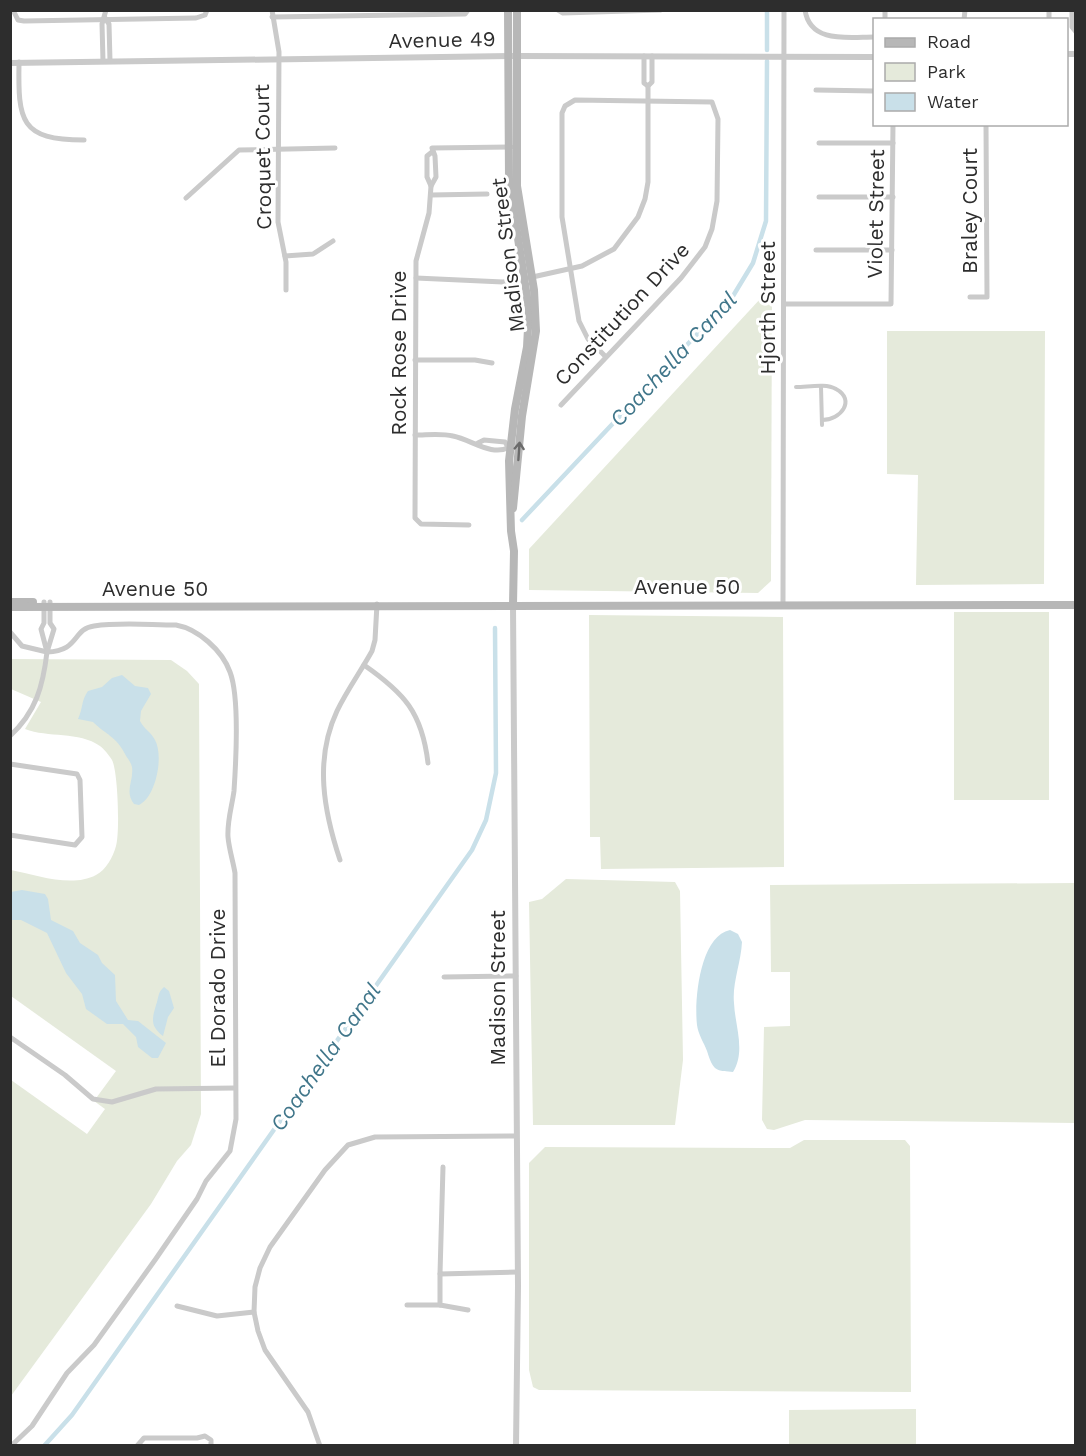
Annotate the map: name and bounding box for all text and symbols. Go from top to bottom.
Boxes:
legend [873,18,1068,126]
street label: Avenue 49 [388,26,496,53]
text: Road [927,31,971,52]
text: Park [927,61,966,82]
street label: Croquet Court [249,84,276,230]
text: Water [927,91,979,112]
street label: Braley Court [957,148,982,274]
street label: Violet Street [862,149,889,279]
street label: Madison Street [486,176,529,334]
street label: Constitution Drive [549,237,694,390]
street label: Hjorth Street [755,241,780,375]
street label: Rock Rose Drive [386,270,411,436]
water label: Coachella Canal [605,287,742,432]
one-way arrow [513,442,524,462]
street label: Avenue 50 [634,574,740,599]
street label: Avenue 50 [102,576,208,601]
street label: El Dorado Drive [205,908,230,1068]
street label: Madison Street [485,910,510,1066]
water label: Coachella Canal [265,978,386,1136]

